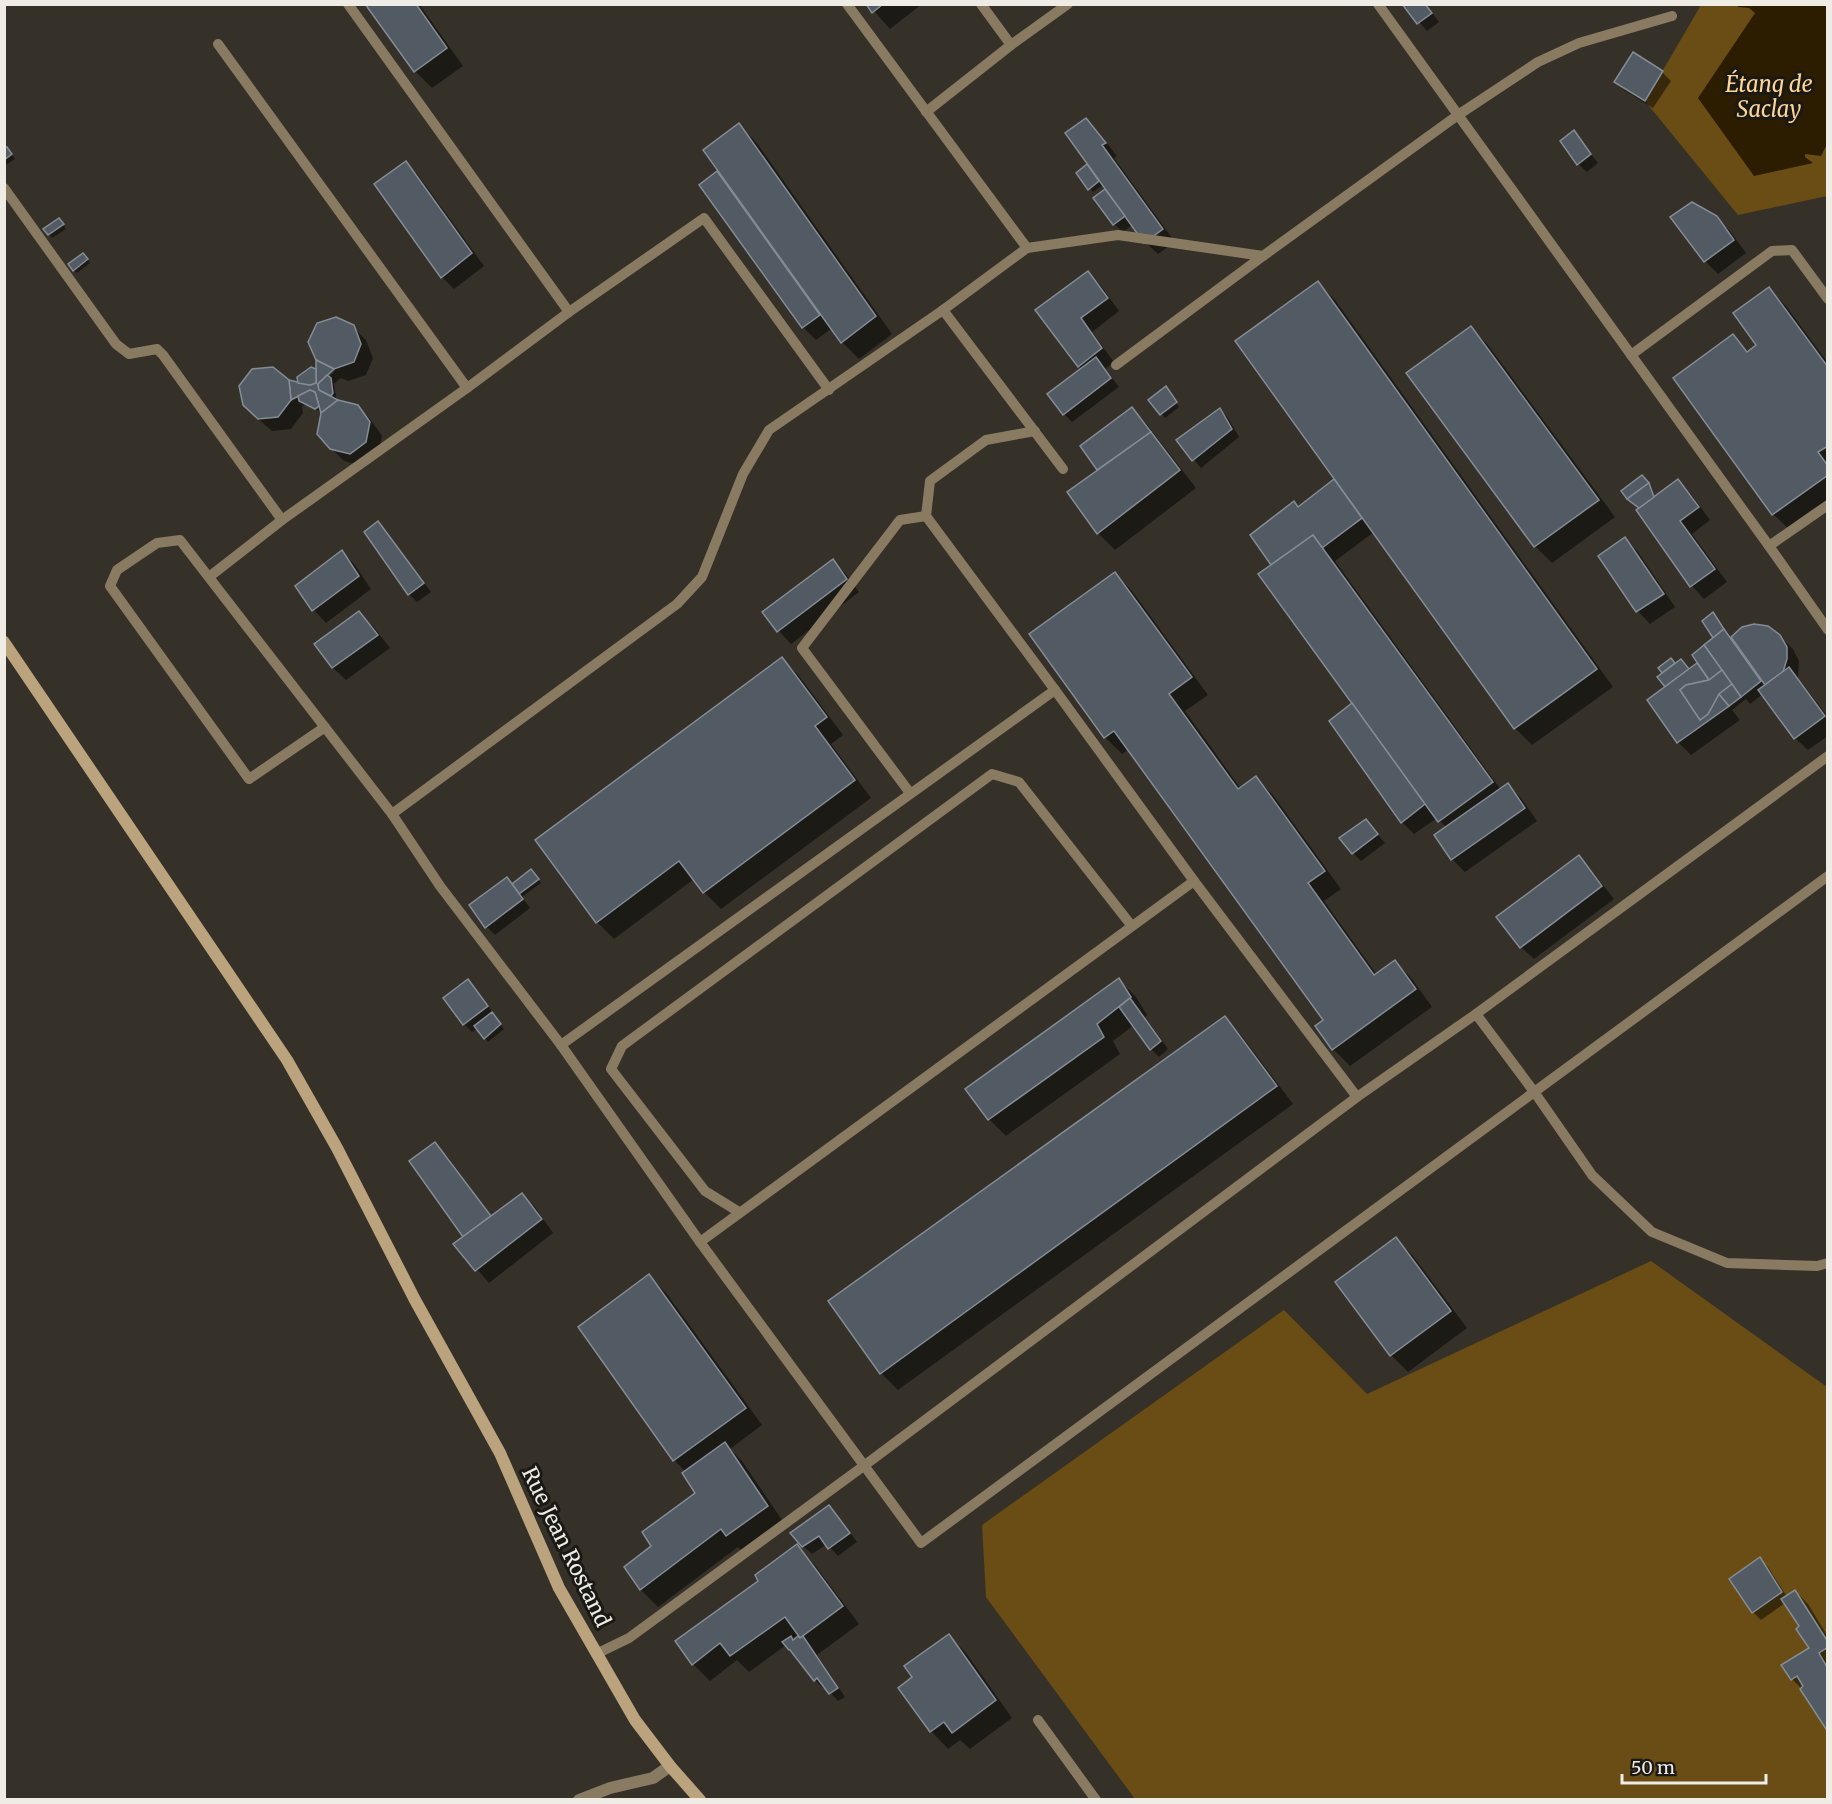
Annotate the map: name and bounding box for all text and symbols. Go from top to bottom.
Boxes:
water label: Étang de Saclay [1725,69,1813,123]
street label: Rue Jean Rostand [516,1462,617,1632]
scale bar [1622,1747,1766,1785]
text: 50 m [1631,1756,1675,1779]

